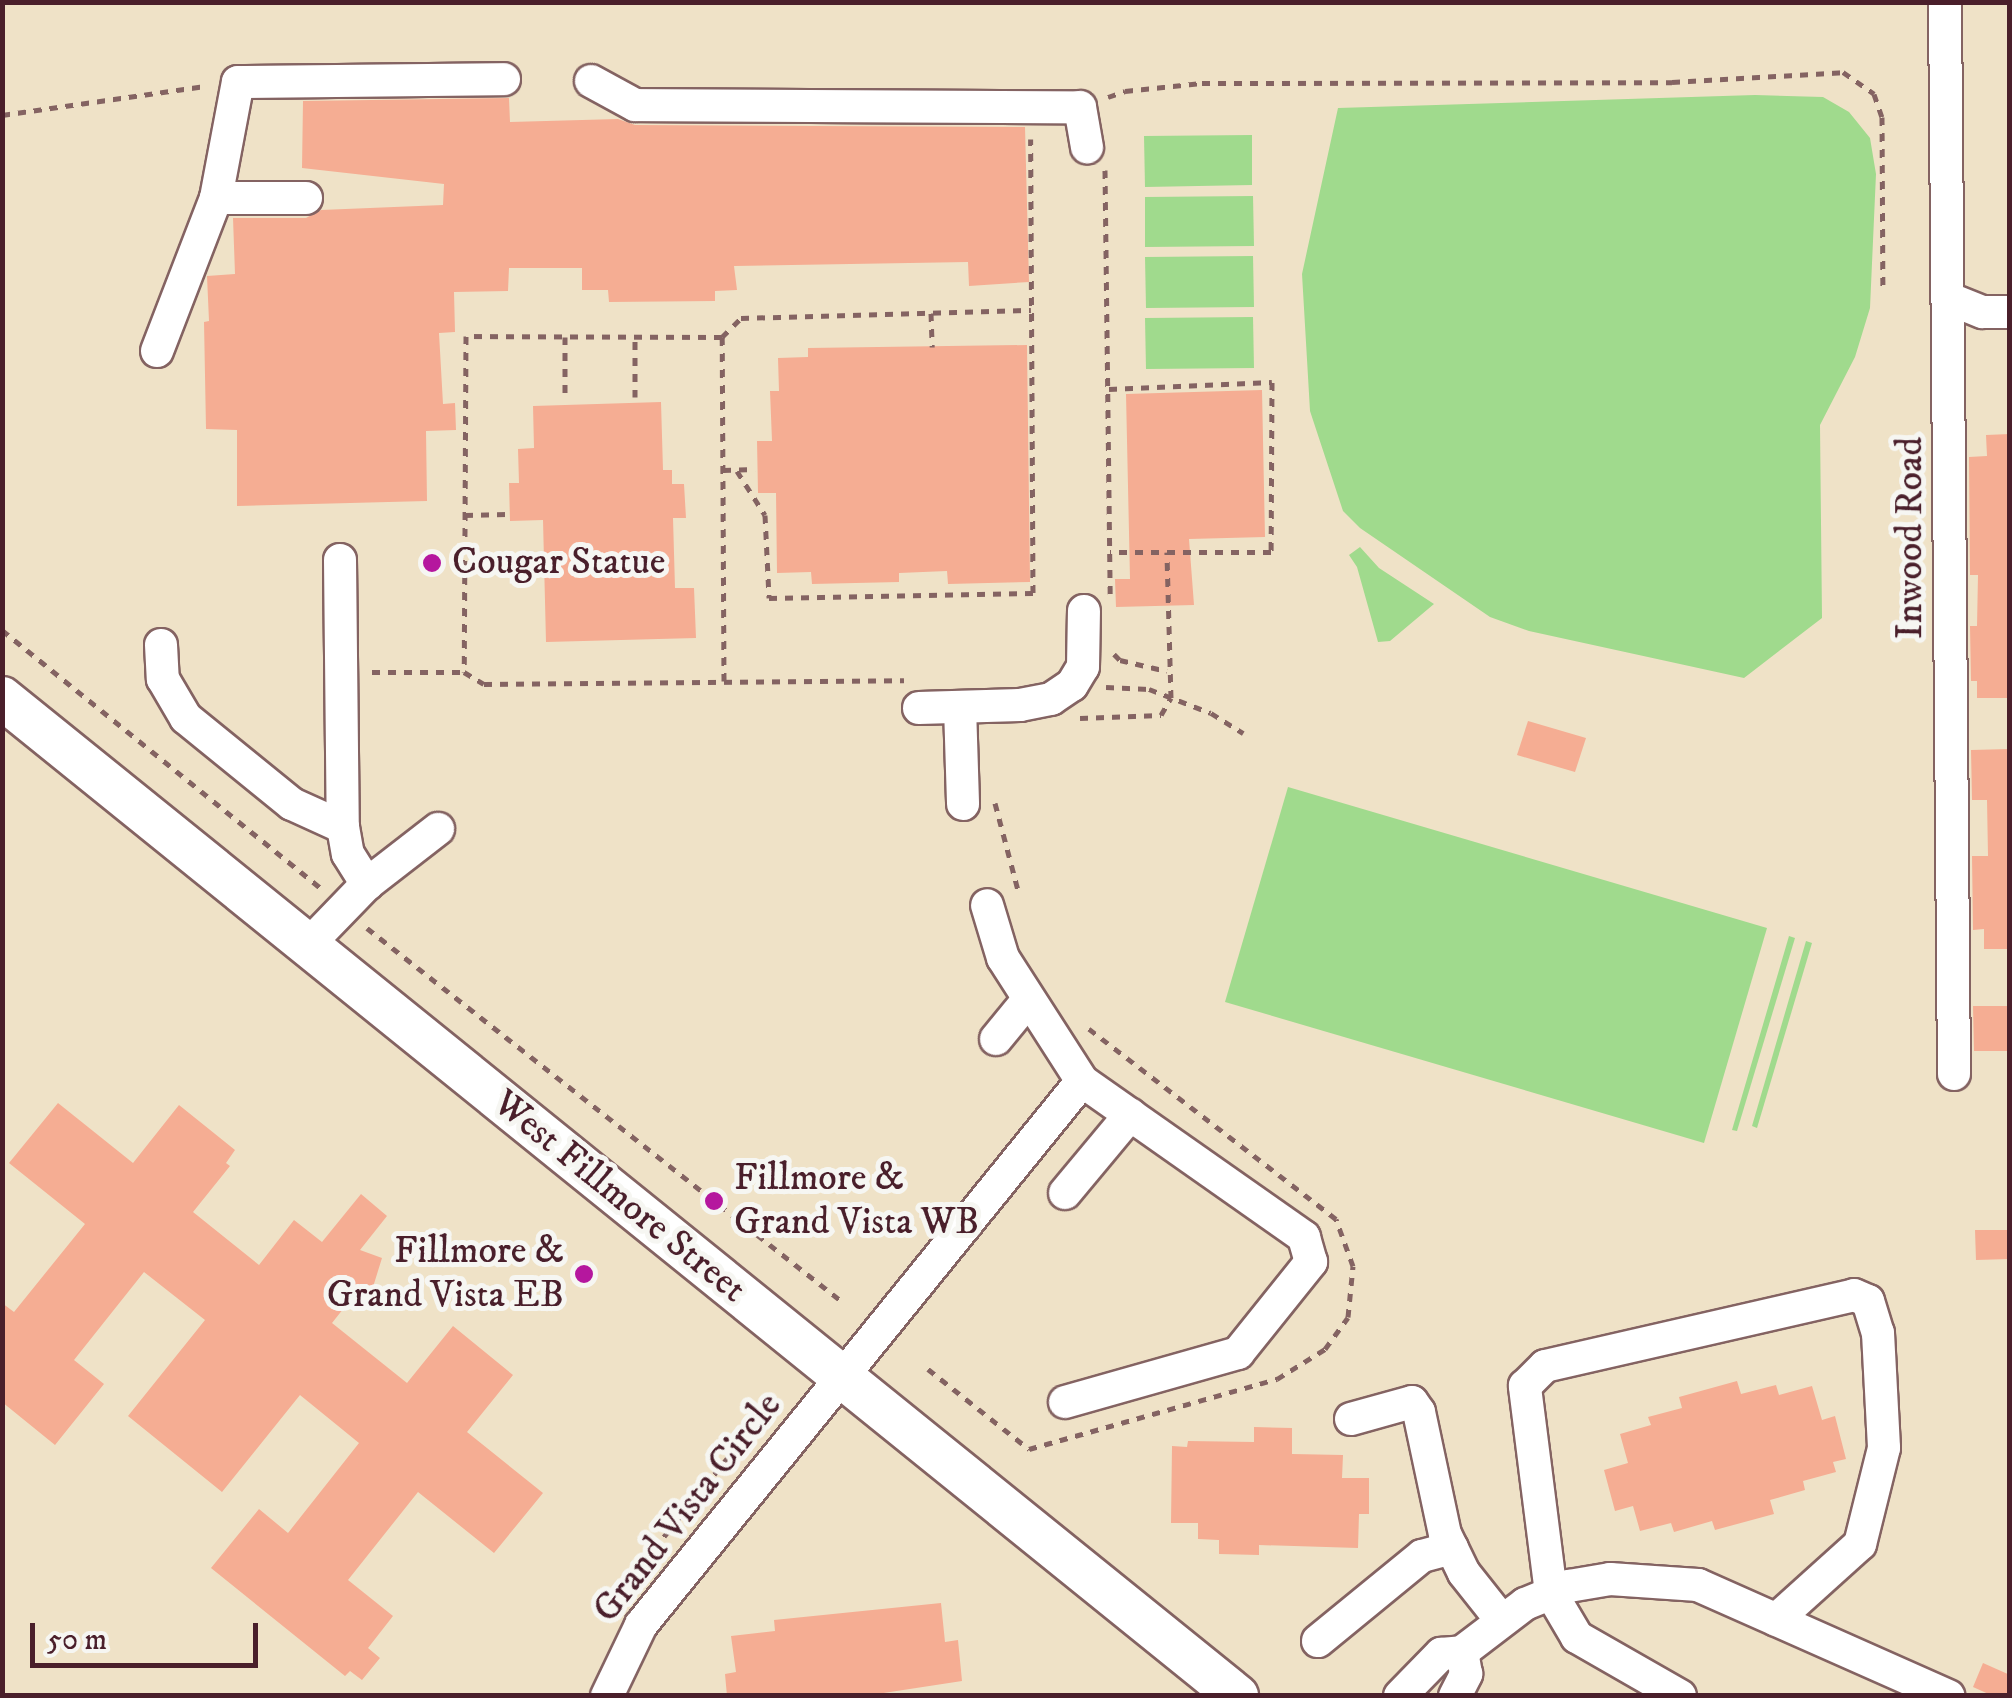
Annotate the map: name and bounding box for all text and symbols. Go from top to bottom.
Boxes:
street label: Inwood Road [1888,437,1934,639]
place label: Cougar Statue [452,540,666,586]
marker: Cougar Statue [421,552,443,574]
street label: West Fillmore Street [483,1081,755,1313]
place label: Fillmore & Grand Vista WB [734,1156,979,1246]
marker: Fillmore & Grand Vista WB [703,1190,725,1212]
place label: Fillmore & Grand Vista EB [327,1229,564,1318]
marker: Fillmore & Grand Vista EB [573,1263,595,1285]
street label: Grand Vista Circle [584,1384,792,1632]
scale bar [35,1603,262,1665]
text: 50 m [47,1622,107,1659]

